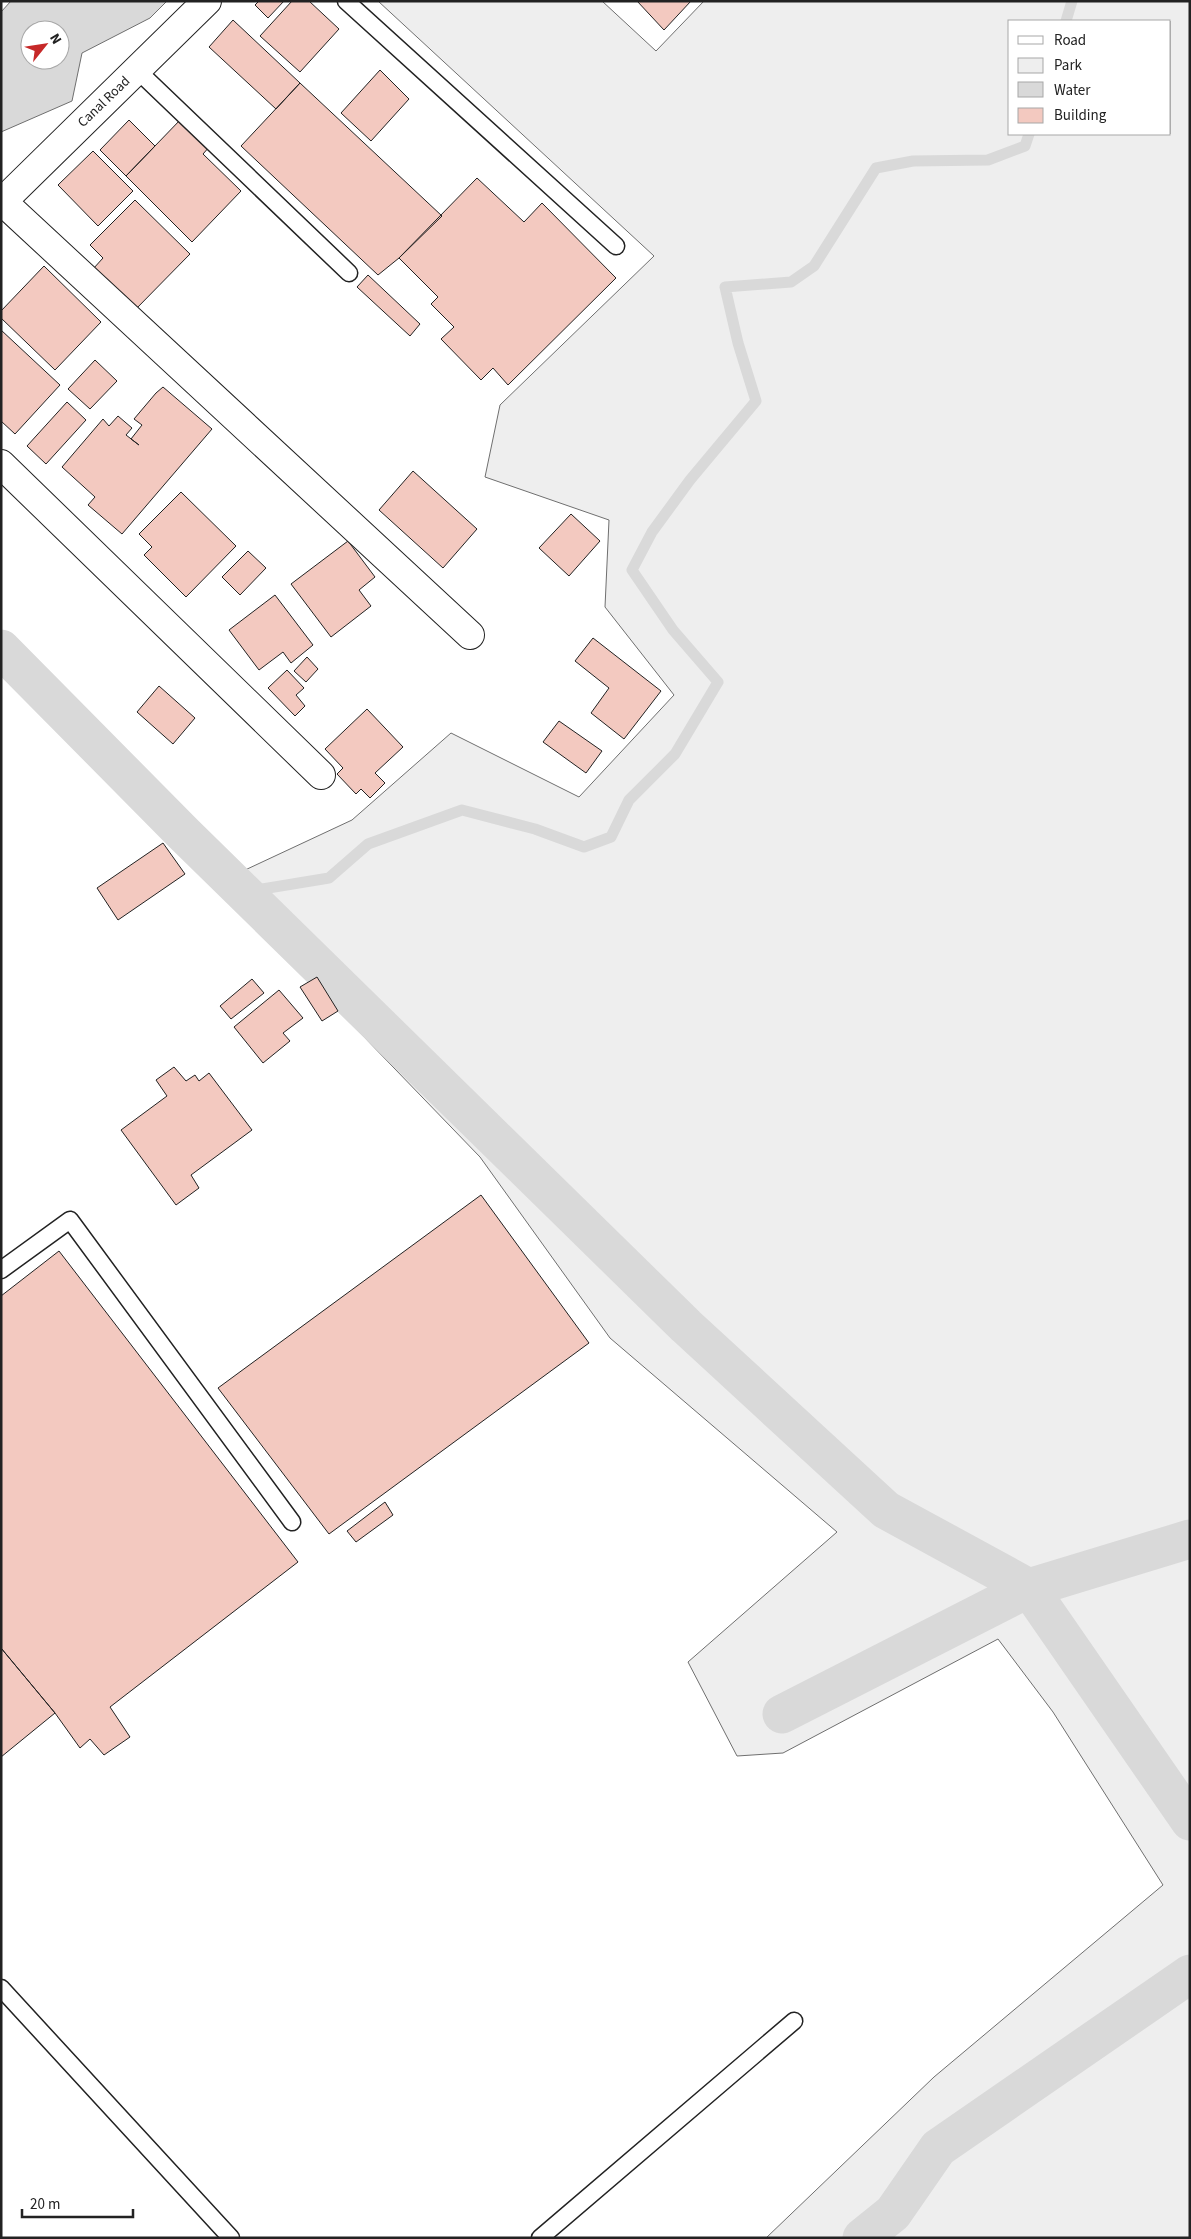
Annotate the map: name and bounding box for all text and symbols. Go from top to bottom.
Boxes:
north arrow [20,20,70,70]
legend [1008,20,1171,135]
text: N [44,30,66,48]
text: Road [1054,30,1086,51]
text: Park [1054,55,1083,76]
street label: Canal Road [73,72,135,132]
text: Water [1054,80,1091,101]
text: Building [1054,105,1107,126]
scale bar [22,2186,134,2218]
text: 20 m [30,2194,60,2215]

